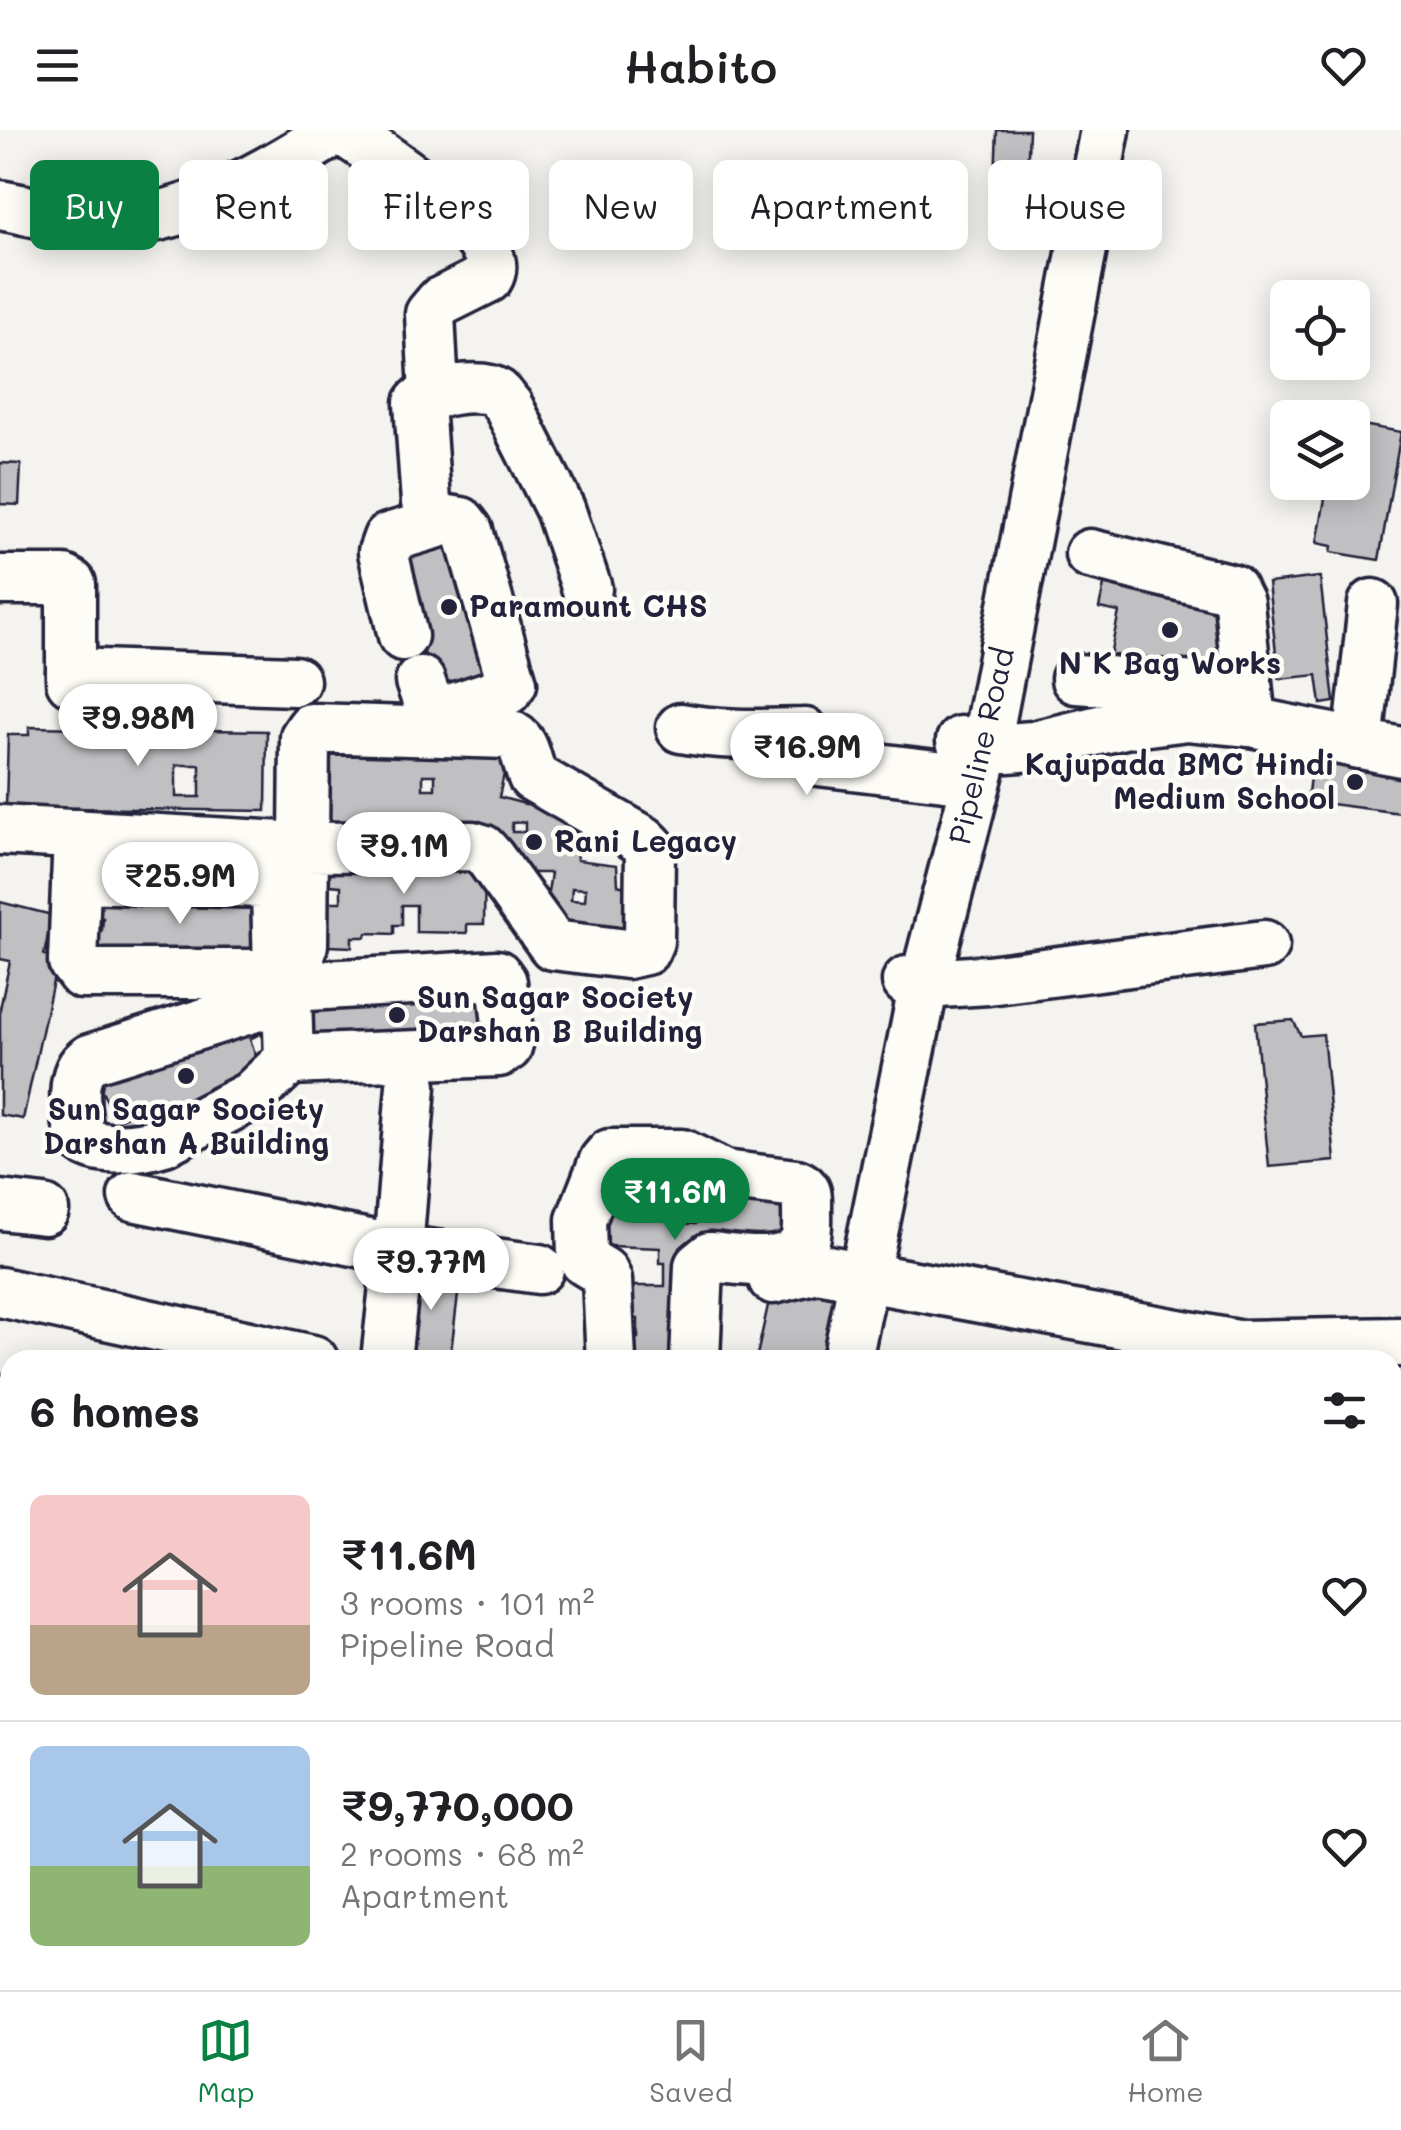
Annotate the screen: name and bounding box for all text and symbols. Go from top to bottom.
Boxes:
text: Habito [624,36,777,94]
icon: menu [30,38,85,93]
icon: heart [1316,38,1371,93]
chip: Buy [30,160,159,250]
chip: Rent [179,160,328,250]
chip: Filters [348,160,529,250]
chip: New [549,160,693,250]
chip: Apartment [713,160,968,250]
chip: House [988,160,1162,250]
map controls [1270,280,1370,500]
button: locate [1270,280,1370,380]
button: layers [1270,400,1370,500]
place label: Paramount CHS [469,585,708,625]
marker: Paramount CHS [438,596,460,618]
marker: N K Bag Works [1159,619,1181,641]
place label: N K Bag Works [1059,642,1281,682]
street label: Pipeline Road [938,643,1022,848]
pin: ₹9.98M [57,684,219,769]
text: ₹9.98M [80,695,196,737]
pin: ₹16.9M [726,713,888,798]
text: ₹16.9M [752,724,862,766]
place label: Kajupada BMC Hindi Medium School [1025,743,1335,817]
marker: Kajupada BMC Hindi Medium School [1344,771,1366,793]
pin: ₹9.1M [334,812,474,897]
place label: Rani Legacy [554,820,737,860]
text: ₹9.1M [359,823,449,865]
marker: Rani Legacy [523,831,545,853]
pin: ₹25.9M [99,842,261,927]
text: ₹25.9M [124,853,236,895]
place label: Sun Sagar Society Darshan B Building [417,976,702,1050]
marker: Sun Sagar Society Darshan B Building [386,1004,408,1026]
marker: Sun Sagar Society Darshan A Building [175,1065,197,1087]
place label: Sun Sagar Society Darshan A Building [43,1088,329,1162]
pin: ₹11.6M [594,1158,756,1243]
text: ₹11.6M [623,1169,727,1211]
pin: ₹9.77M [350,1228,512,1313]
text: ₹9.77M [375,1239,487,1281]
text: 6 homes [30,1383,200,1438]
icon: filters [1317,1383,1372,1438]
text: ₹11.6M [340,1526,477,1581]
icon: home [110,1535,230,1655]
icon: heart [1317,1568,1372,1623]
text: 3 rooms · 101 m² [340,1581,595,1623]
text: Pipeline Road [340,1623,554,1665]
text: ₹9,770,000 [340,1777,574,1832]
icon: home [110,1786,230,1906]
icon: heart [1317,1819,1372,1874]
text: 2 rooms · 68 m² [340,1832,584,1874]
text: Apartment [340,1874,509,1916]
tab: Map [197,2013,254,2109]
tab: Saved [649,2013,732,2109]
tab: Home [1127,2013,1204,2109]

